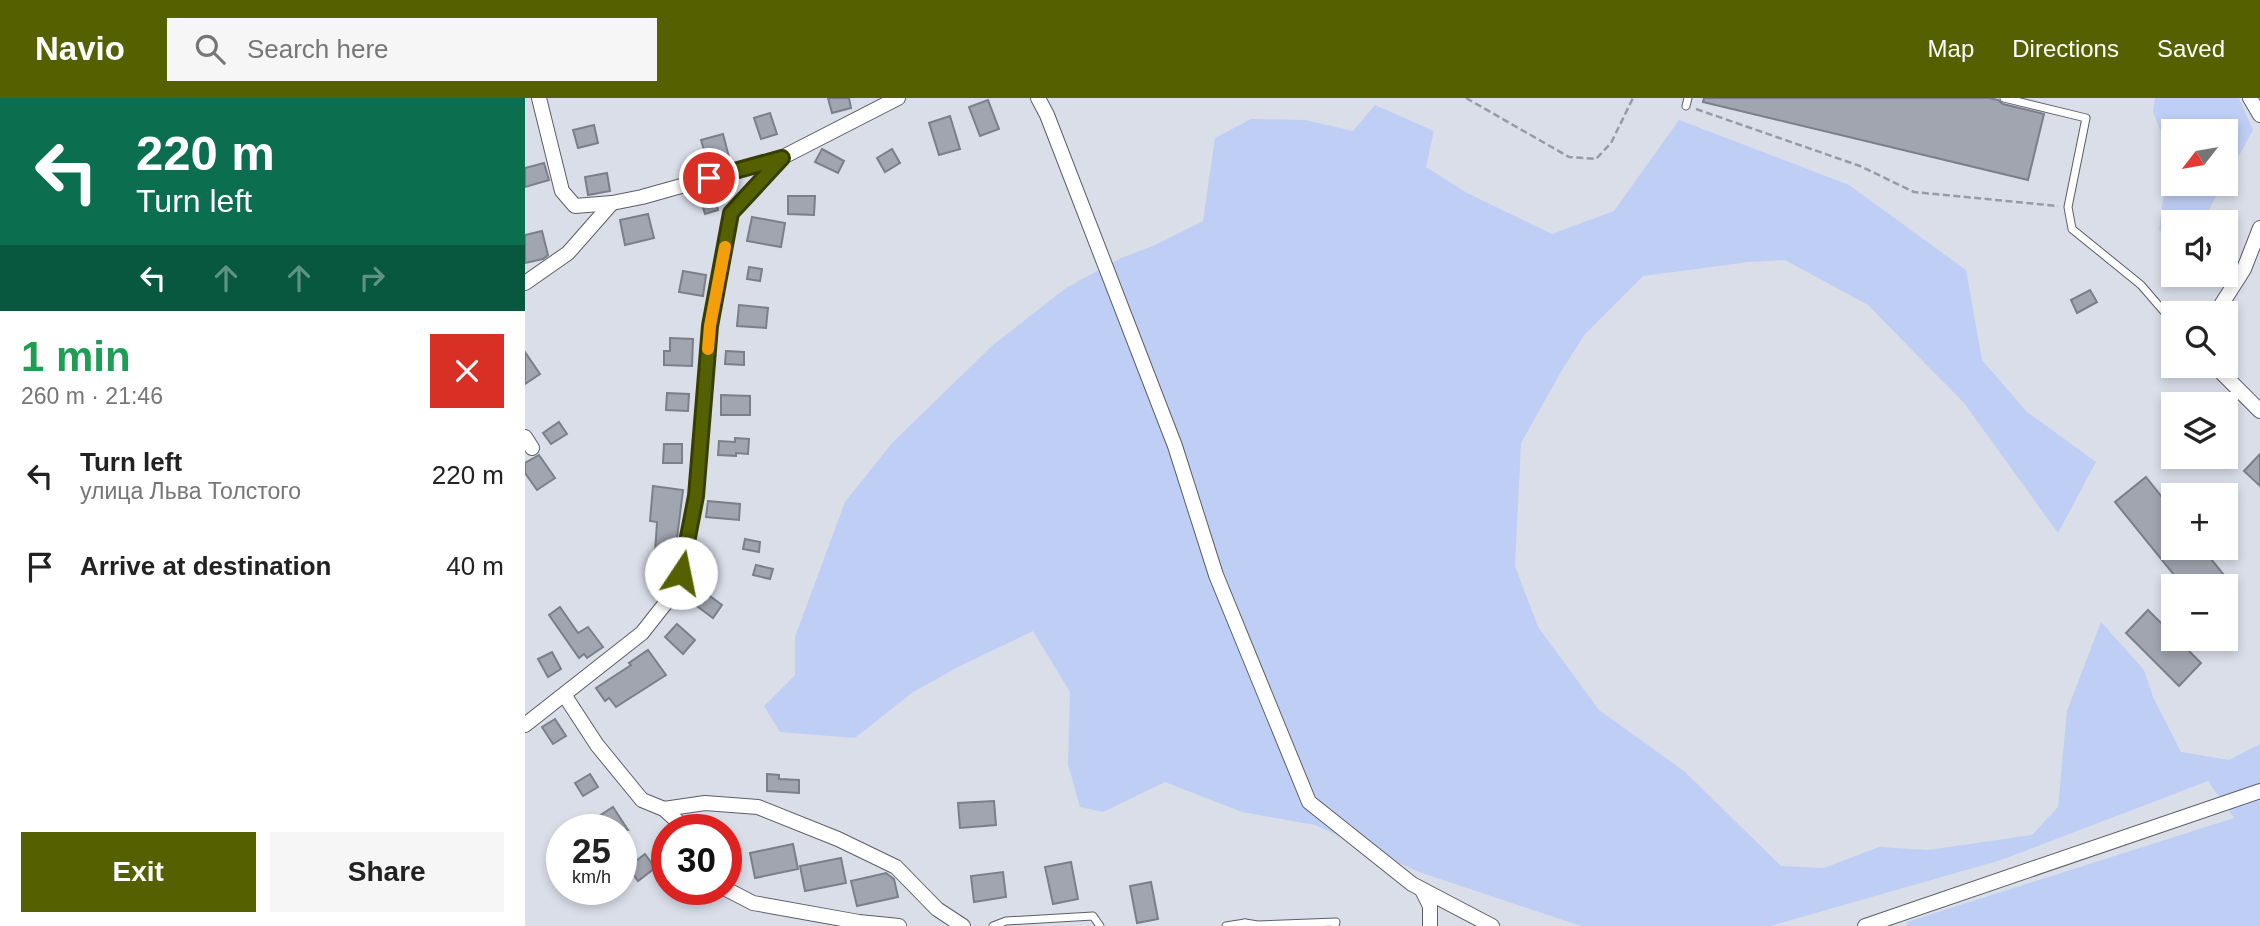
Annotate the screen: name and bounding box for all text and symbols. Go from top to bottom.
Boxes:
search box [167,18,657,81]
text: Navio [35,30,125,67]
icon: search [191,30,229,68]
text: Search here [247,34,389,64]
text: Map [1928,35,1974,62]
text: Directions [2012,35,2119,62]
text: Saved [2157,35,2225,62]
north arrow [2161,119,2238,196]
map controls [2161,119,2238,651]
icon: left [21,126,112,217]
text: 220 m [136,126,275,180]
pin [679,148,739,208]
icon: arrive [690,159,728,197]
text: Turn left [136,183,252,219]
button: sound [2161,210,2238,287]
icon: left [134,259,172,297]
icon: ahead [207,259,245,297]
icon: ahead [280,259,318,297]
icon: right [353,259,391,297]
button: search [2161,301,2238,378]
text: 1 min [21,333,131,380]
button: close [430,334,504,408]
text: 260 m · 21:46 [21,383,163,409]
button: layers [2161,392,2238,469]
text: Turn left [80,447,182,477]
icon: left [21,457,59,495]
text: 220 m [432,460,504,490]
text: улица Льва Толстого [80,478,301,504]
button: + [2161,483,2238,560]
position arrow [644,536,718,610]
icon: arrive [21,548,59,586]
text: Arrive at destination [80,551,331,581]
text: 40 m [446,551,504,581]
button: − [2161,574,2238,651]
speed limit sign: 30 [651,814,742,905]
text: 25 [572,831,611,870]
button: Exit [21,832,256,912]
button: Share [270,832,504,912]
text: km/h [572,867,611,887]

